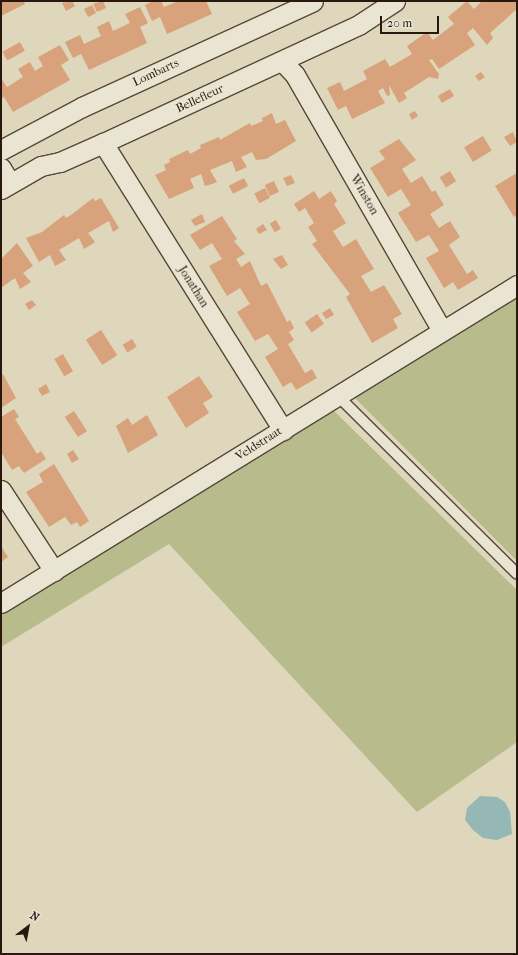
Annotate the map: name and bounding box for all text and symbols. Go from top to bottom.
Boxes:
scale bar [382,8,441,34]
text: 20 m [387,16,412,30]
street label: Lombarts [131,56,181,90]
street label: Bellefleur [174,82,226,116]
street label: Winston [347,172,381,218]
street label: Jonathan [175,264,211,310]
street label: Veldstraat [233,424,285,464]
north arrow [8,907,48,947]
text: N [28,909,42,924]

